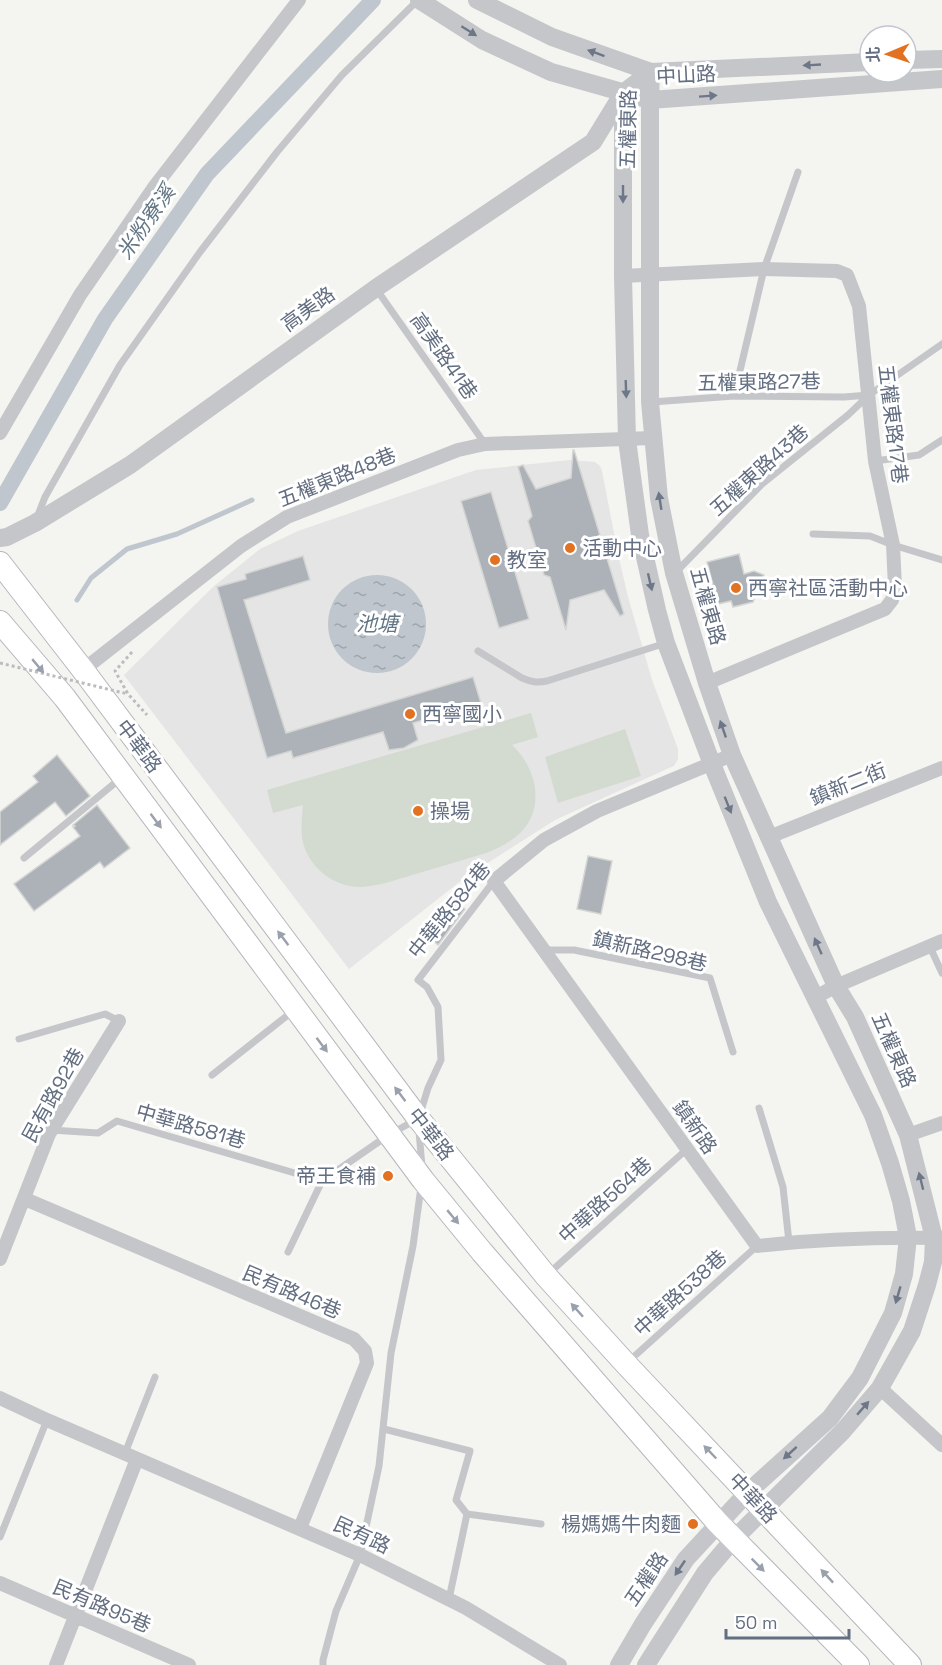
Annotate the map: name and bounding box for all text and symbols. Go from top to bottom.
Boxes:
north arrow [858,24,918,84]
one-way arrow [461,26,477,37]
text: 北 [863,46,884,63]
one-way arrow [587,47,605,57]
street label: 中山路 [655,60,717,90]
one-way arrow [802,60,821,69]
street label: 五權東路 [614,89,642,169]
one-way arrow [698,91,717,101]
water label: 米粉寮溪 [110,177,182,264]
one-way arrow [618,184,628,203]
street label: 高美路 [276,281,340,337]
street label: 高美路41巷 [405,307,483,405]
street label: 五權東路17巷 [873,363,913,485]
street label: 五權東路27巷 [697,368,821,396]
one-way arrow [621,379,631,398]
street label: 五權東路43巷 [704,419,814,521]
street label: 五權東路48巷 [274,442,400,512]
one-way arrow [655,491,664,510]
place label: 活動中心 [582,535,662,561]
marker: 活動中心 [563,541,577,555]
place label: 教室 [507,547,547,573]
marker: 教室 [488,553,502,567]
street label: 五權東路 [684,564,732,648]
one-way arrow [646,572,656,591]
place label: 西寧社區活動中心 [748,575,908,601]
marker: 西寧社區活動中心 [729,581,743,595]
water label: 池塘 [356,610,401,637]
one-way arrow [31,658,44,673]
place label: 西寧國小 [422,701,502,727]
marker: 西寧國小 [403,707,417,721]
street label: 中華路 [111,714,167,778]
one-way arrow [717,720,727,738]
street label: 鎮新二街 [806,757,890,811]
one-way arrow [724,796,734,814]
place label: 操場 [430,798,470,824]
marker: 操場 [411,804,425,818]
one-way arrow [150,813,162,829]
street label: 中華路584巷 [402,856,496,964]
street label: 鎮新路298巷 [590,925,710,977]
one-way arrow [277,930,289,946]
one-way arrow [813,936,823,954]
street label: 五權東路 [866,1008,922,1092]
one-way arrow [316,1038,328,1053]
street label: 民有路92巷 [16,1043,90,1147]
one-way arrow [394,1086,406,1102]
street label: 鎮新路 [667,1095,723,1159]
street label: 中華路581巷 [133,1098,249,1154]
street label: 中華路 [402,1102,460,1166]
street label: 中華路564巷 [553,1151,657,1249]
place label: 帝王食補 [296,1163,376,1189]
marker: 帝王食補 [381,1169,395,1183]
one-way arrow [915,1172,925,1191]
one-way arrow [446,1209,459,1224]
street label: 中華路538巷 [628,1244,732,1342]
street label: 民有路46巷 [239,1260,345,1324]
one-way arrow [893,1286,902,1304]
one-way arrow [571,1303,584,1318]
one-way arrow [857,1400,870,1416]
one-way arrow [703,1445,717,1460]
one-way arrow [783,1446,798,1460]
street label: 中華路 [723,1467,783,1529]
street label: 民有路 [329,1511,395,1559]
place label: 楊媽媽牛肉麵 [561,1511,681,1537]
marker: 楊媽媽牛肉麵 [686,1517,700,1531]
street label: 五權路 [618,1547,674,1611]
one-way arrow [751,1558,765,1572]
one-way arrow [675,1560,686,1576]
one-way arrow [820,1569,834,1584]
street label: 民有路95巷 [49,1574,155,1638]
scale bar [726,1602,849,1640]
text: 50 m [735,1611,777,1634]

